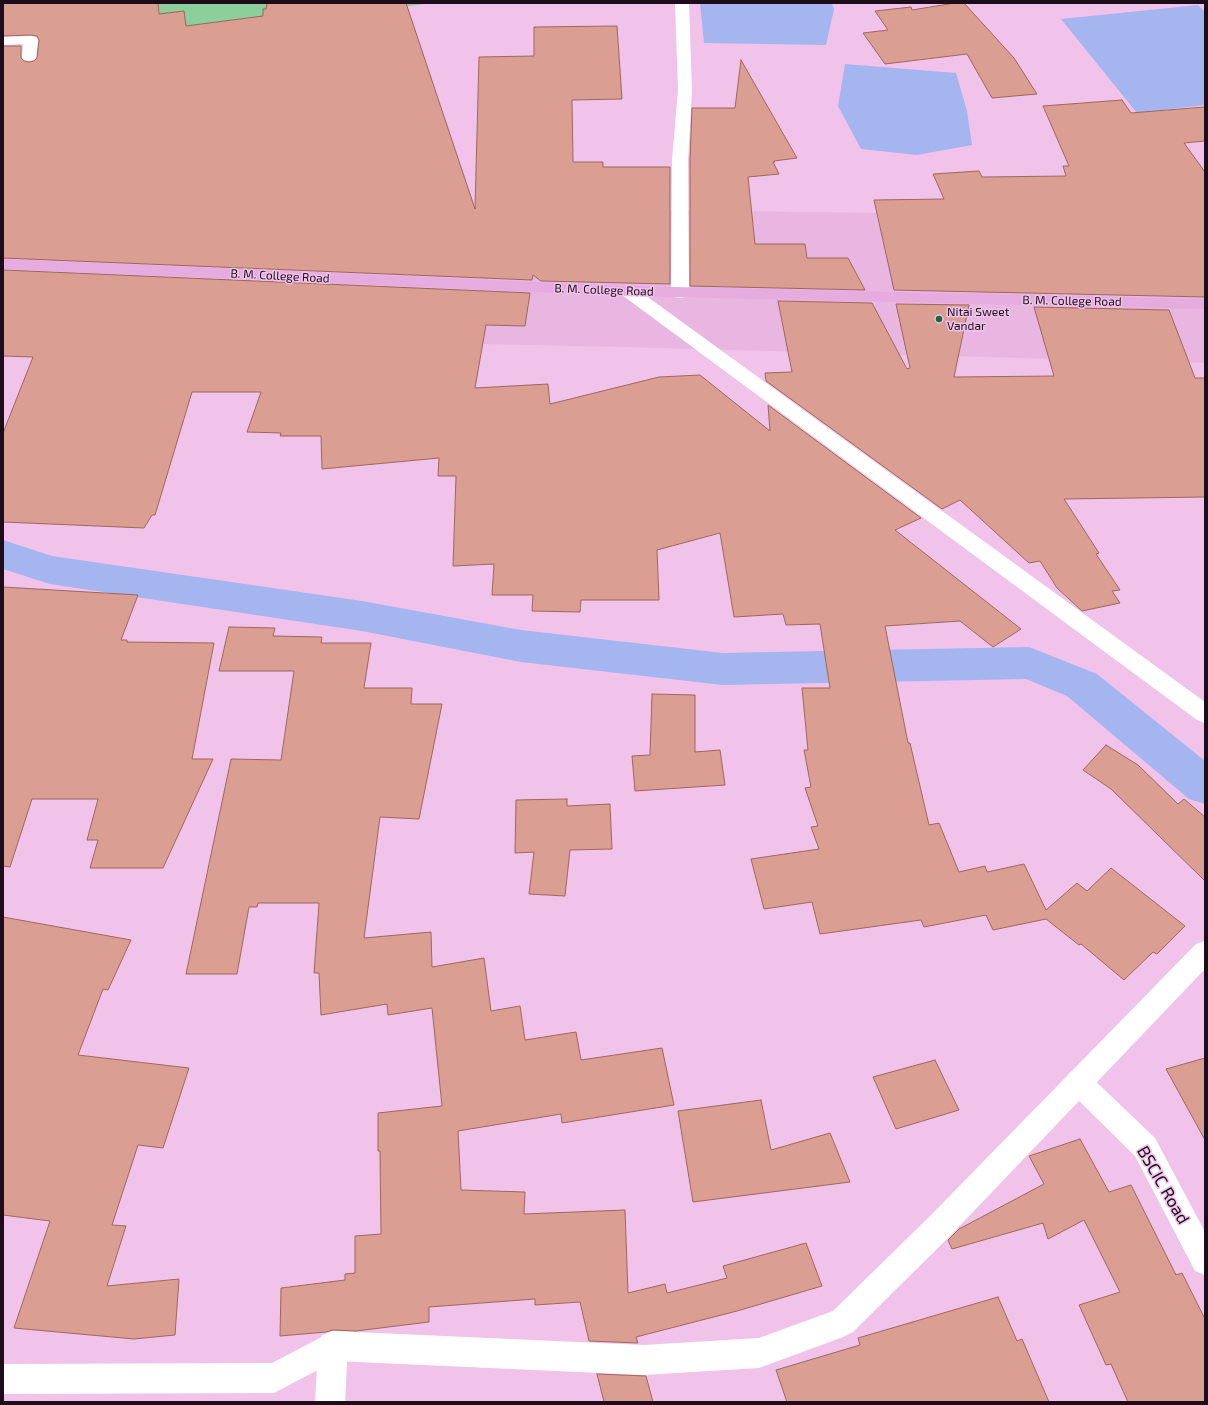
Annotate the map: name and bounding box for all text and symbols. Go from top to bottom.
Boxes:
street label: B. M. College Road [230,266,330,286]
street label: B. M. College Road [554,281,654,299]
street label: B. M. College Road [1022,293,1122,309]
place label: Nitai Sweet Vandar [947,305,1009,333]
marker: Nitai Sweet Vandar [934,314,944,324]
street label: BSCIC Road [1132,1142,1194,1228]

